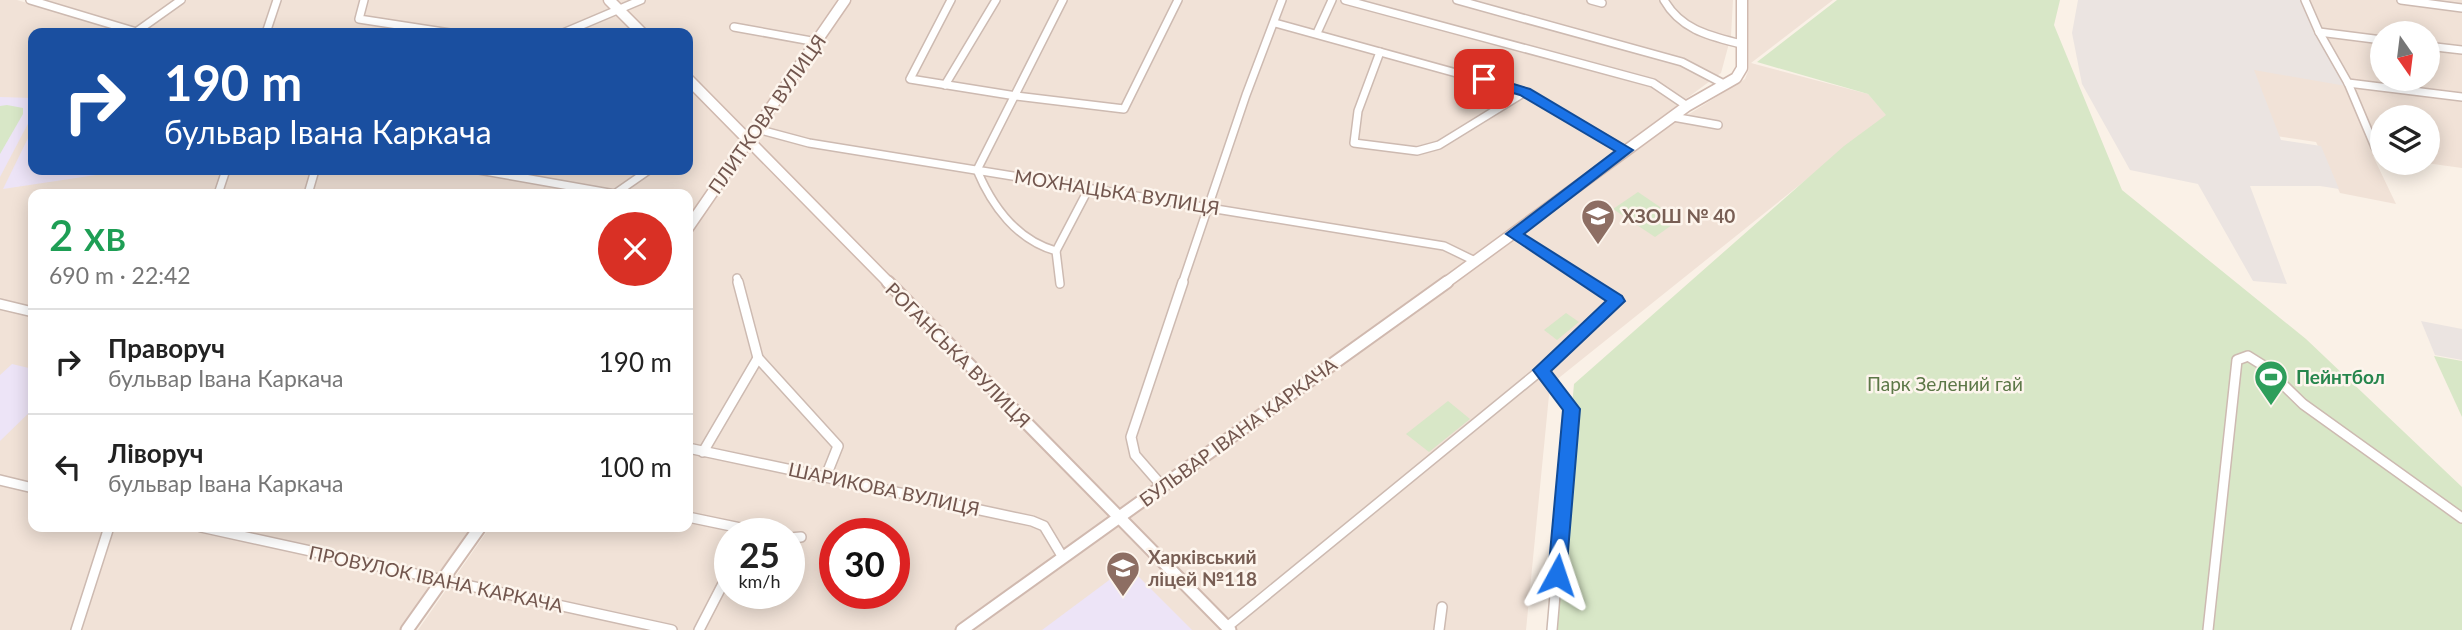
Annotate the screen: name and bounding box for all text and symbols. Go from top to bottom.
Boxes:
north arrow [2370,21,2440,91]
map controls [2370,21,2440,175]
street label: ПЛИТКОВА ВУЛИЦЯ [703,30,830,198]
pin [1454,49,1514,109]
text: 190 m [164,53,302,111]
icon: right [49,56,140,147]
icon: arrive [1465,60,1503,98]
button: layers [2370,105,2440,175]
text: бульвар Івана Каркача [164,112,492,151]
street label: МОХНАЦЬКА ВУЛИЦЯ [1013,164,1221,219]
school or university icon: ХЗОШ № 40 [1579,197,1617,246]
place label: ХЗОШ № 40 [1622,204,1735,227]
text: 2 хв [49,210,126,260]
button: close [598,212,672,286]
text: 690 m · 22:42 [49,261,191,289]
street label: РОГАНСЬКА ВУЛИЦЯ [881,277,1036,432]
text: Праворуч [108,332,225,364]
icon: right [49,343,87,381]
text: 190 m [599,346,672,378]
street label: БУЛЬВАР ІВАНА КАРКАЧА [1135,352,1341,511]
sports icon: Пейнтбол [2252,358,2290,407]
text: бульвар Івана Каркача [108,364,343,392]
place label: Пейнтбол [2296,365,2385,388]
park label: Парк Зелений гай [1867,372,2023,395]
text: Ліворуч [108,437,204,469]
icon: left [49,448,87,486]
text: 100 m [599,451,672,483]
street label: ШАРИКОВА ВУЛИЦЯ [786,457,982,520]
text: бульвар Івана Каркача [108,469,343,497]
speed limit sign: 30 [819,518,910,609]
text: 25 [739,533,780,575]
position arrow [1520,538,1594,612]
street label: ПРОВУЛОК ІВАНА КАРКАЧА [307,540,565,617]
place label: Харківський ліцей №118 [1148,545,1257,590]
school or university icon: Харківський ліцей №118 [1104,549,1142,598]
text: km/h [738,570,781,592]

